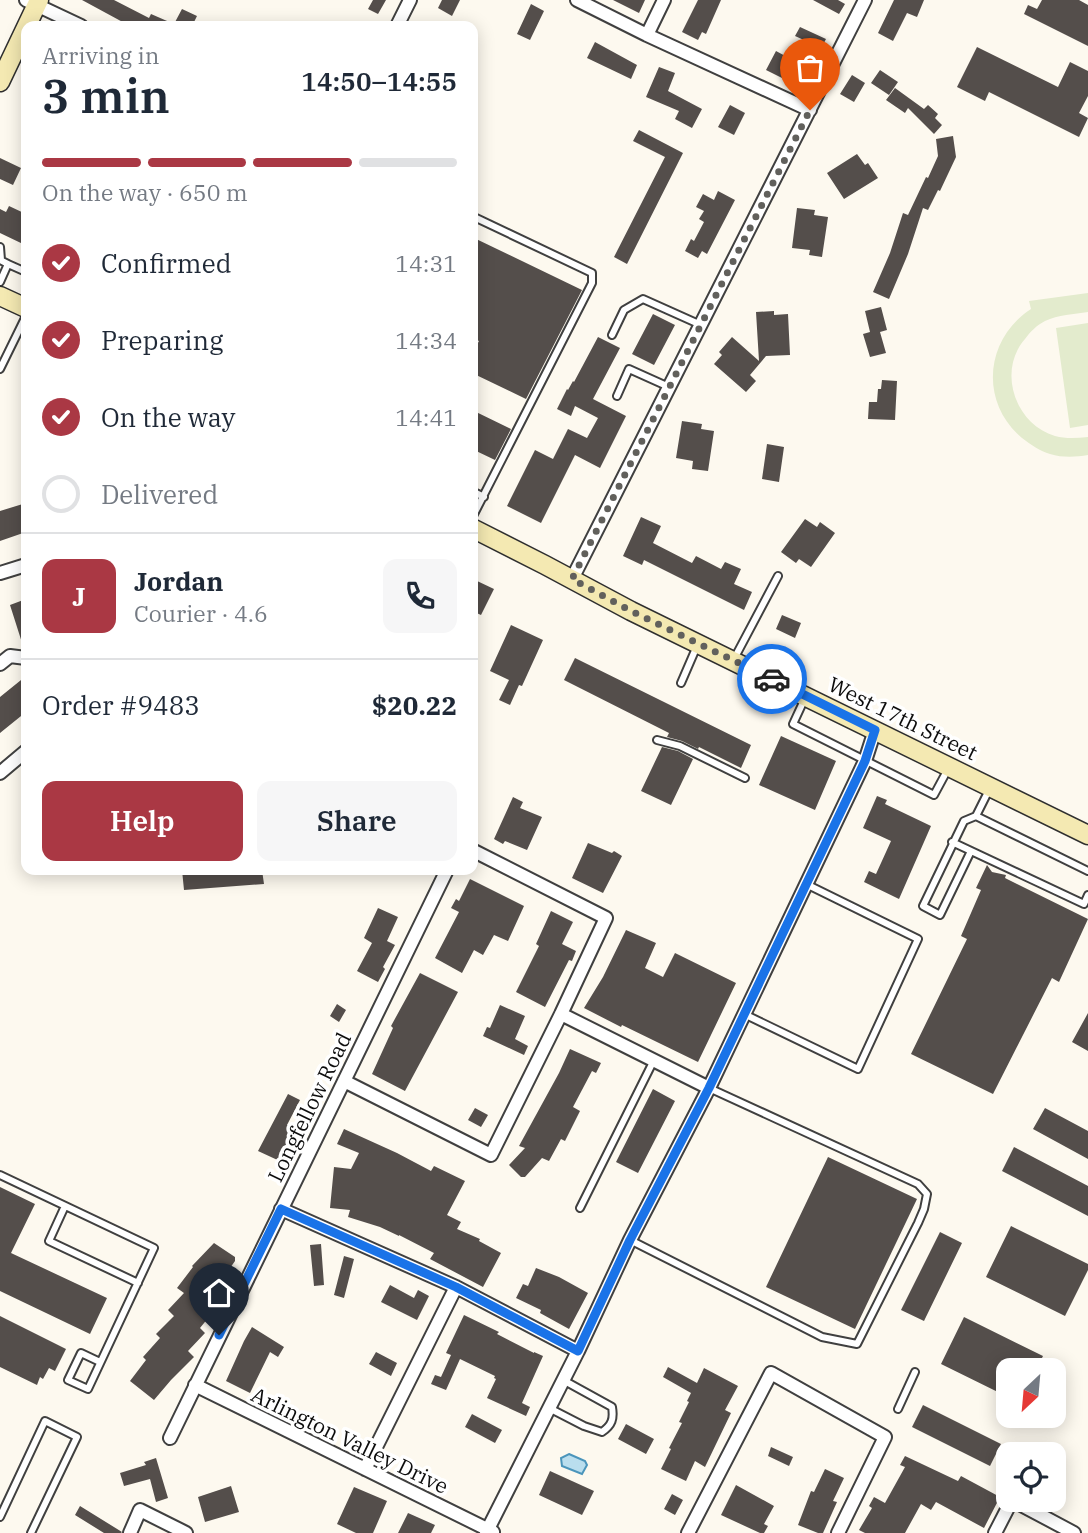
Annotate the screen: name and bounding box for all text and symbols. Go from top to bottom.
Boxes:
pin [780,38,840,110]
text: Arriving in [42,40,159,70]
icon: bag [791,49,829,87]
text: 14:50–14:55 [301,64,457,98]
text: 3 min [42,66,170,126]
text: On the way · 650 m [42,177,248,207]
icon: check [42,244,80,282]
text: Confirmed [101,246,232,280]
text: 14:31 [395,248,457,278]
icon: check [42,321,80,359]
text: Preparing [101,323,223,357]
text: 14:34 [395,325,457,355]
icon: check [42,398,80,436]
text: On the way [101,400,235,434]
text: 14:41 [395,402,457,432]
text: Delivered [101,477,218,511]
button: phone [383,559,457,633]
text: Jordan [134,564,224,598]
text: J [72,579,86,613]
text: Courier · 4.6 [134,598,268,628]
courier [737,644,807,714]
icon: car [753,660,791,698]
street label: West 17th Street [824,670,982,766]
text: Order #9483 [42,688,200,722]
text: $20.22 [372,688,457,722]
button: Help [42,781,243,861]
button: Share [257,781,457,861]
street label: Longfellow Road [261,1027,357,1186]
pin [189,1263,249,1335]
icon: home [200,1274,238,1312]
north arrow [996,1358,1066,1428]
map controls [996,1358,1066,1512]
street label: Arlington Valley Drive [247,1380,453,1500]
button: locate [996,1442,1066,1512]

